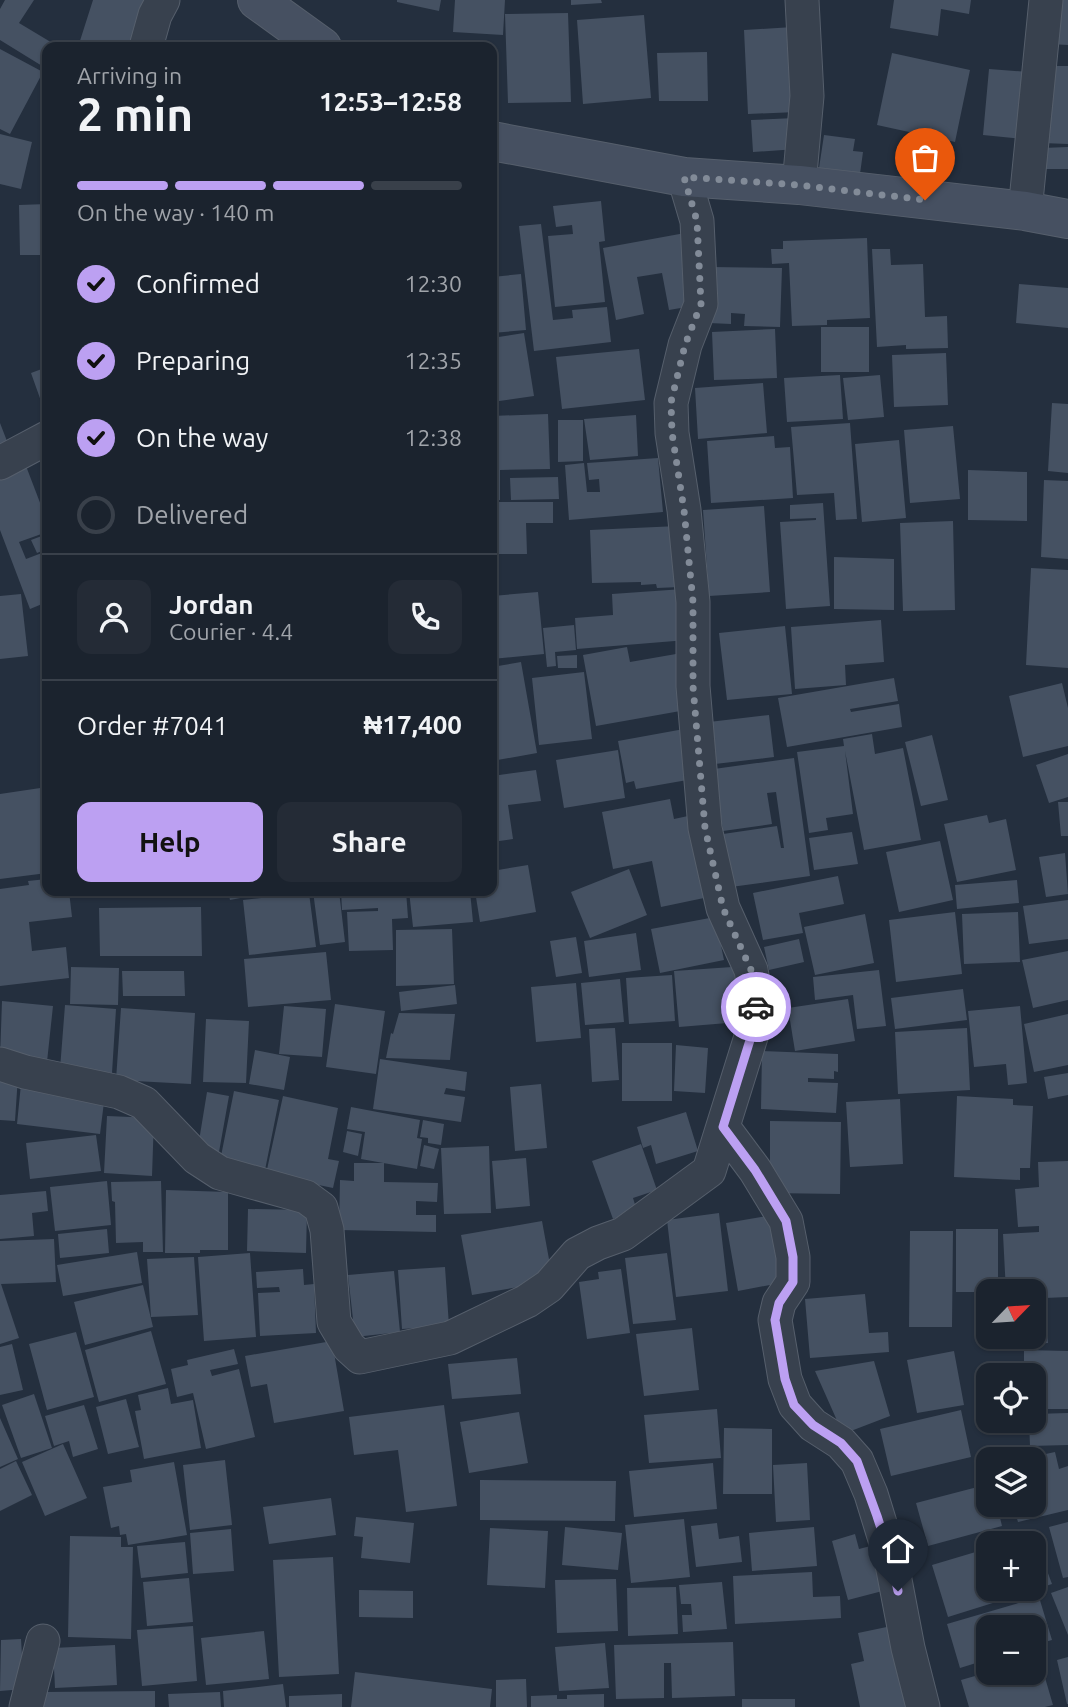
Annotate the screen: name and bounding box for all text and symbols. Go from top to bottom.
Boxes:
text: Arriving in [77,63,182,88]
text: 12:53–12:58 [319,87,462,116]
text: 2 min [77,88,193,140]
pin [895,128,955,200]
icon: bag [906,139,944,177]
text: On the way · 140 m [77,200,274,225]
icon: check [77,265,115,303]
text: Confirmed [136,269,260,298]
text: 12:30 [404,271,462,296]
icon: check [77,342,115,380]
text: Preparing [136,346,250,375]
text: 12:35 [404,348,462,373]
icon: check [77,419,115,457]
text: On the way [136,423,268,452]
text: 12:38 [404,425,462,450]
text: Delivered [136,500,248,529]
button: person [77,580,151,654]
button: phone [388,580,462,654]
text: Jordan [169,590,254,619]
text: Courier · 4.4 [169,619,293,644]
text: ₦17,400 [364,710,462,739]
text: Order #7041 [77,711,228,740]
button: Help [77,802,263,882]
button: Share [277,802,462,882]
courier [721,972,791,1042]
icon: car [737,988,775,1026]
north arrow [976,1279,1046,1349]
map controls [976,1279,1046,1685]
button: locate [976,1363,1046,1433]
button: layers [976,1447,1046,1517]
pin [868,1519,928,1591]
icon: home [879,1530,917,1568]
button: + [976,1531,1046,1601]
button: − [976,1615,1046,1685]

